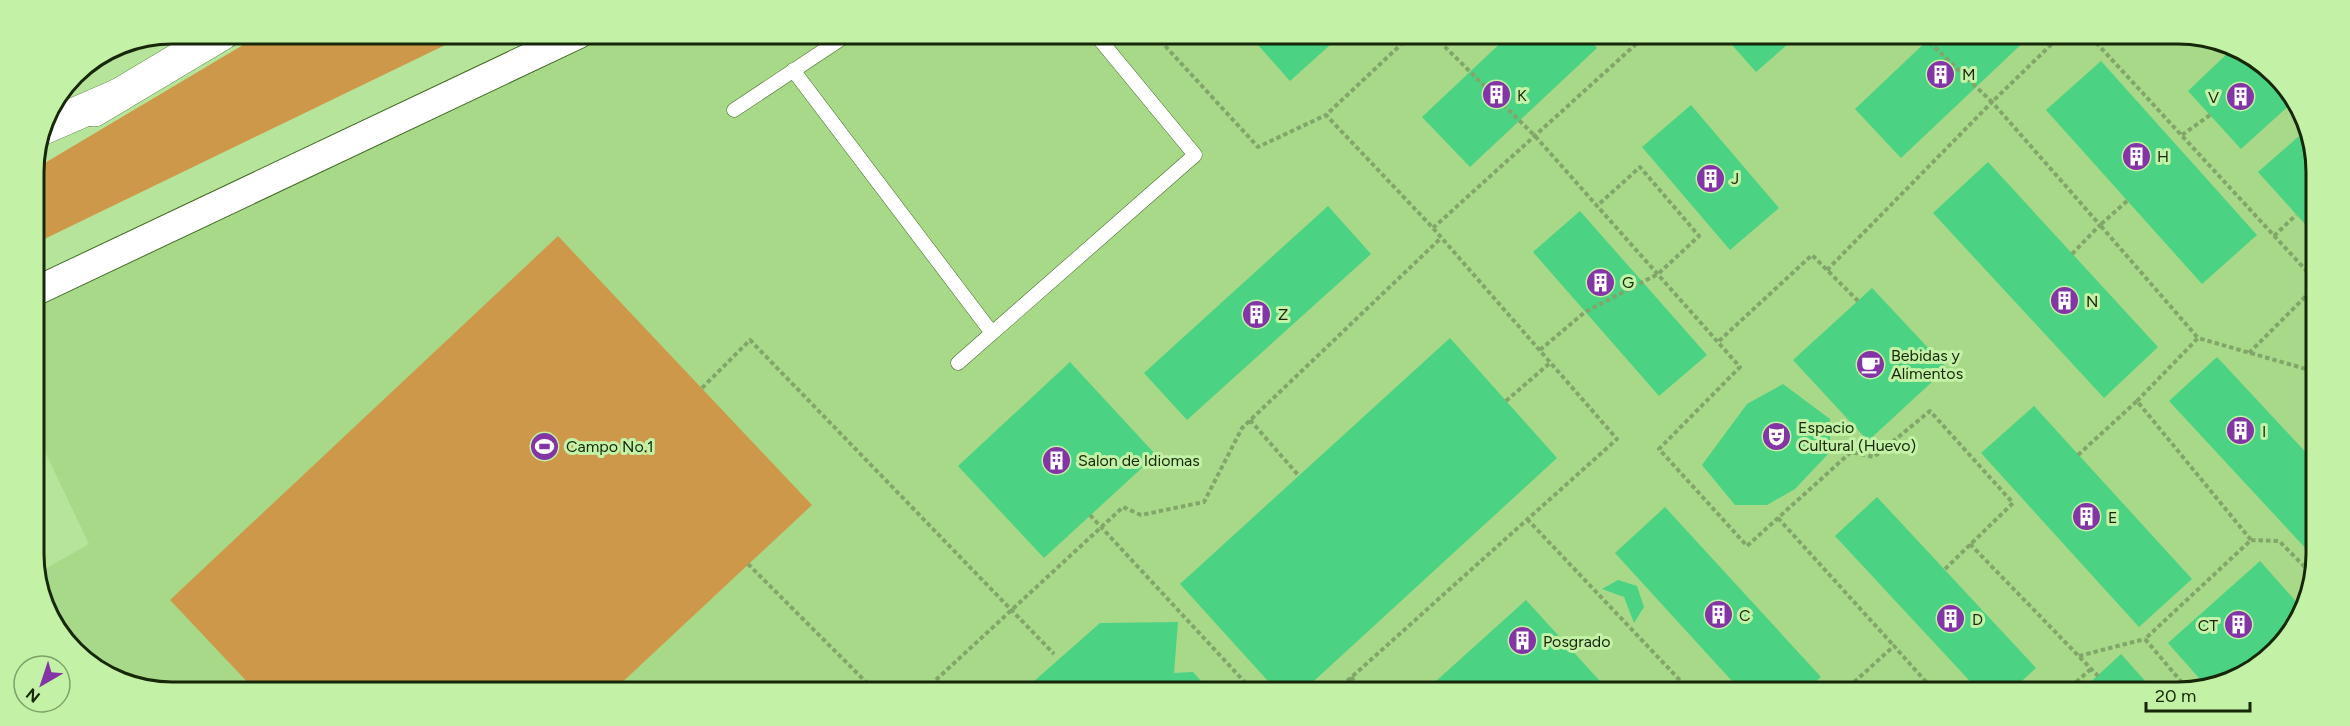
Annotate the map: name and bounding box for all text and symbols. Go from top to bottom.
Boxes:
building icon: M [1925,58,1957,90]
place label: M [1962,65,1976,84]
building icon: K [1480,79,1512,111]
building icon: V [2224,81,2256,113]
place label: K [1517,86,1527,105]
place label: V [2208,88,2219,107]
building icon: H [2120,140,2152,172]
place label: H [2157,147,2169,166]
building icon: J [1694,162,1726,194]
place label: J [1731,169,1739,188]
building icon: G [1585,266,1617,298]
place label: G [1622,273,1634,292]
building icon: N [2049,285,2081,317]
place label: N [2086,292,2098,311]
building icon: Z [1241,298,1273,330]
place label: Z [1278,305,1288,324]
place label: Bebidas y Alimentos [1891,346,1963,383]
cafe icon: Bebidas y Alimentos [1854,348,1886,380]
building icon: I [2225,415,2257,447]
place label: Espacio Cultural (Huevo) [1798,418,1916,455]
theatre icon: Espacio Cultural (Huevo) [1761,420,1793,452]
place label: I [2262,422,2266,441]
sports icon: Campo No.1 [529,430,561,462]
place label: Campo No.1 [566,437,654,456]
building icon: Salon de Idiomas [1041,444,1073,476]
place label: Salon de Idiomas [1078,451,1200,470]
building icon: E [2071,501,2103,533]
place label: E [2108,508,2117,527]
building icon: C [1702,599,1734,631]
building icon: D [1935,603,1967,635]
place label: C [1739,606,1751,625]
building icon: CT [2223,609,2255,641]
place label: D [1972,610,1983,629]
place label: CT [2198,616,2218,635]
building icon: Posgrado [1506,625,1538,657]
place label: Posgrado [1543,632,1610,651]
north arrow [12,654,72,714]
scale bar [2146,675,2250,713]
text: N [22,684,44,707]
text: 20 m [2155,685,2196,707]

